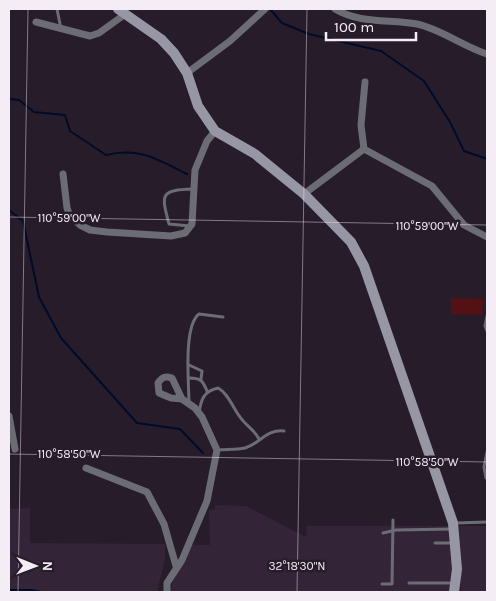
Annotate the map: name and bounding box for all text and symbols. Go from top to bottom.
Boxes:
scale bar [326,10,416,42]
text: 100 m [334,18,374,36]
text: 110°59'00"W [37,211,101,225]
text: 110°59'00"W [395,219,459,233]
text: 110°58'50"W [37,447,101,461]
text: 110°58'50"W [395,455,459,469]
north arrow [10,541,60,591]
text: 32°18'30"N [268,559,326,573]
text: N [39,561,56,571]

